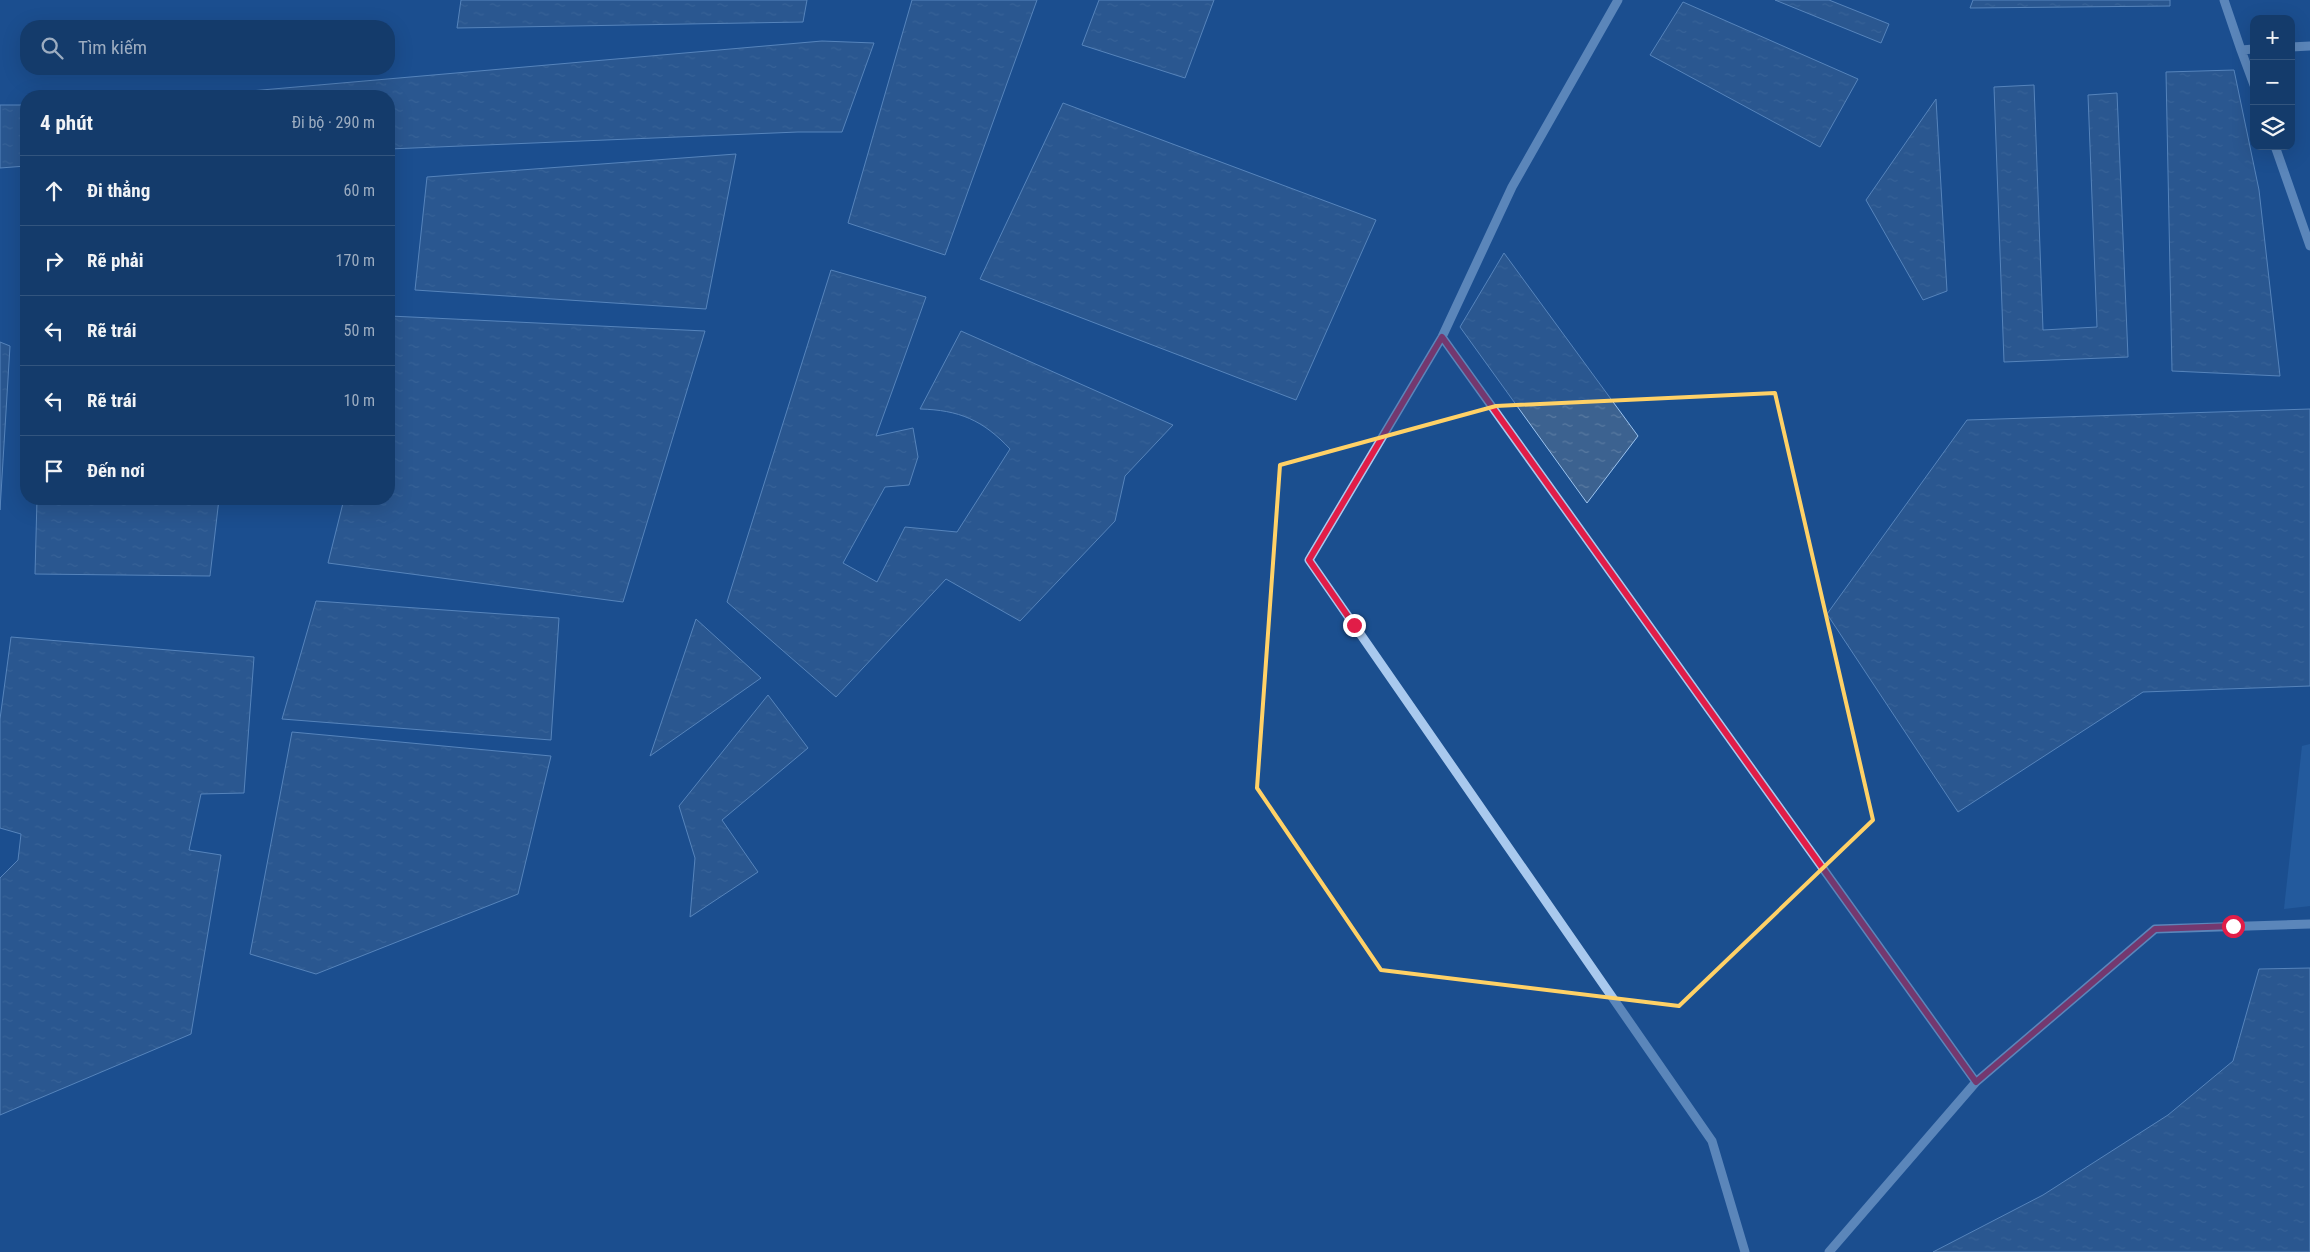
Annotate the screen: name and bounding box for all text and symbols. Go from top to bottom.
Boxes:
map controls [2250,15,2295,150]
button: + [2250,15,2295,60]
search box [20,20,395,75]
icon: search [38,34,66,62]
text: Tìm kiếm [78,36,147,59]
button: − [2250,60,2295,105]
button: layers [2250,105,2295,150]
text: 4 phút [40,111,93,135]
text: Đi bộ · 290 m [292,113,375,132]
icon: ahead [40,177,68,205]
text: Đi thẳng [87,179,150,202]
text: 60 m [343,181,375,200]
icon: right [40,247,68,275]
text: Rẽ phải [87,249,143,272]
text: 170 m [336,251,375,270]
icon: left [40,317,68,345]
text: Rẽ trái [87,319,137,342]
text: 50 m [343,321,375,340]
icon: left [40,387,68,415]
text: Rẽ trái [87,389,137,412]
text: 10 m [343,391,375,410]
icon: arrive [40,457,68,485]
text: Đến nơi [87,459,145,482]
route end [1343,614,1366,637]
route start [2222,915,2245,938]

